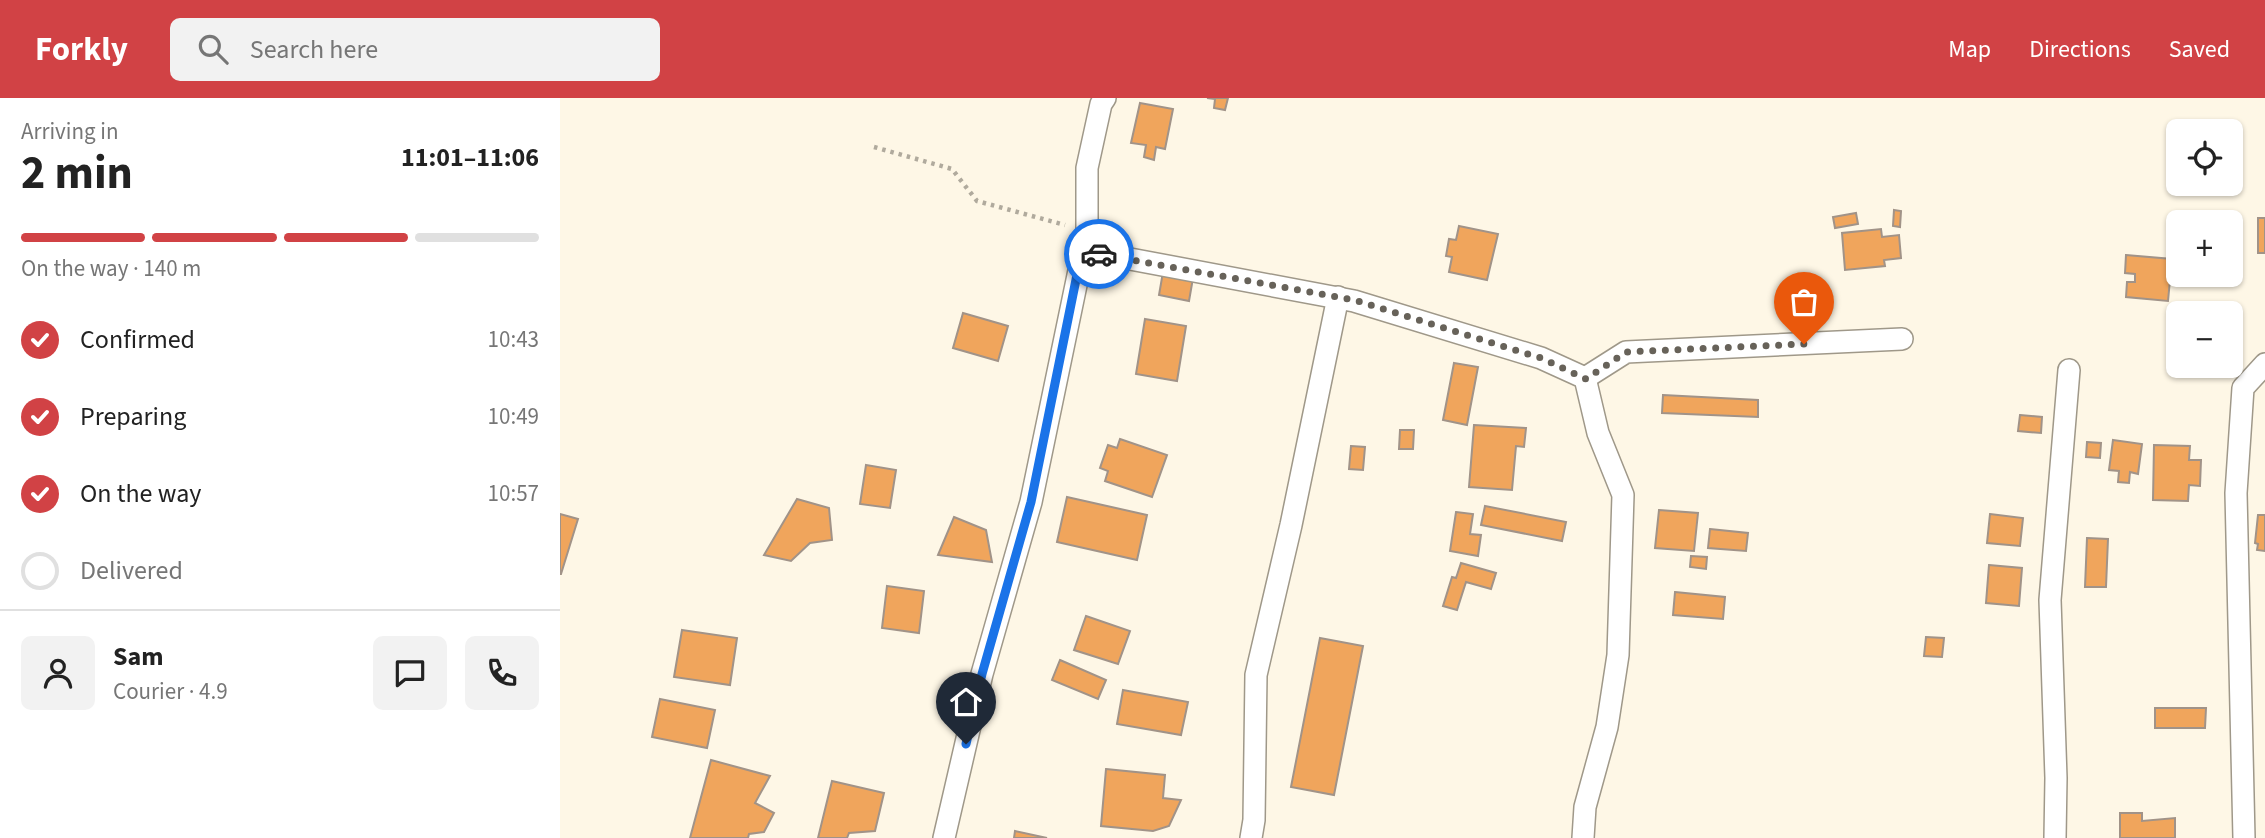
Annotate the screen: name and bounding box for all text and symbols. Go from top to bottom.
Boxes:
search box [170,18,660,81]
text: Forkly [35,26,128,73]
icon: search [194,30,232,68]
text: Search here [250,31,378,68]
text: Map [1948,32,1991,67]
text: Directions [2029,32,2131,67]
text: Saved [2169,32,2230,67]
text: Arriving in [21,115,119,148]
map controls [2166,119,2243,378]
button: locate [2166,119,2243,196]
text: 11:01–11:06 [401,139,539,176]
text: 2 min [21,141,133,206]
button: + [2166,210,2243,287]
courier [1064,219,1134,289]
icon: car [1080,235,1118,273]
text: On the way · 140 m [21,252,201,285]
pin [1774,272,1834,344]
icon: bag [1785,283,1823,321]
button: − [2166,301,2243,378]
icon: check [21,321,59,359]
text: Confirmed [80,321,195,358]
text: 10:43 [488,323,539,356]
icon: check [21,398,59,436]
text: Preparing [80,398,186,435]
text: 10:49 [488,400,539,433]
icon: check [21,475,59,513]
text: On the way [80,475,201,512]
text: 10:57 [488,477,539,510]
text: Delivered [80,552,183,589]
button: person [21,636,95,710]
button: chat [373,636,447,710]
button: phone [465,636,539,710]
text: Sam [113,638,163,675]
pin [936,672,996,744]
text: Courier · 4.9 [113,675,228,708]
icon: home [947,683,985,721]

